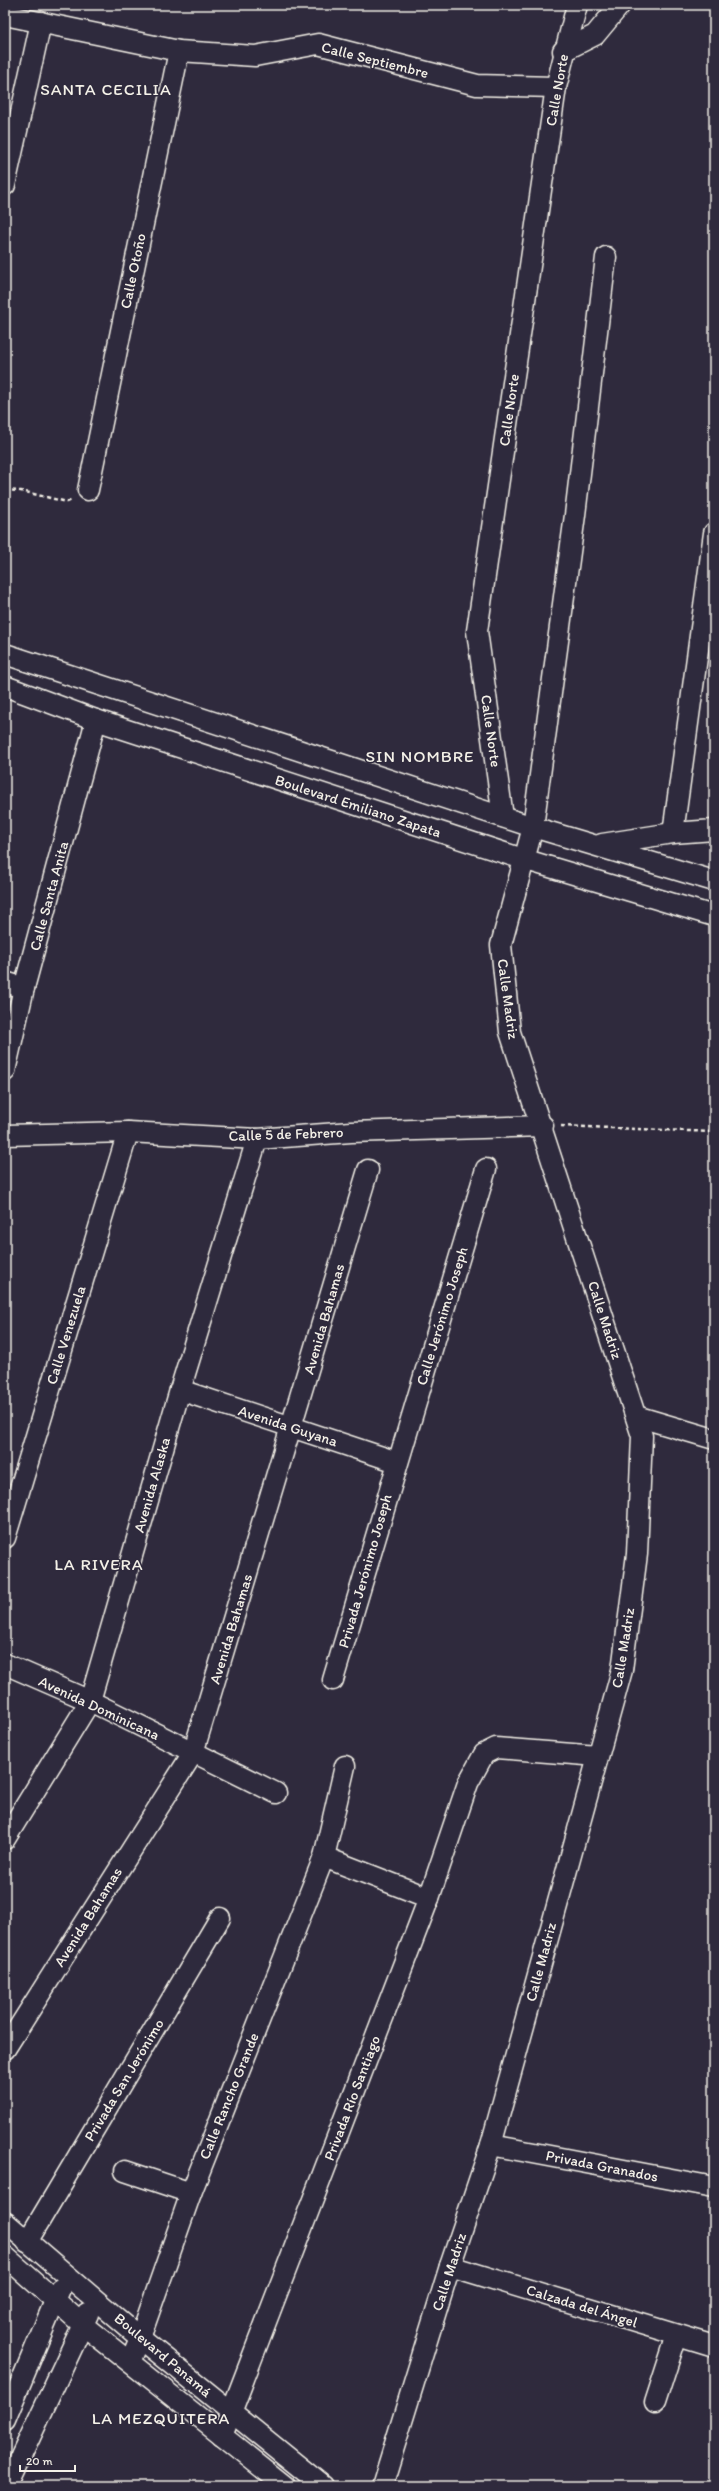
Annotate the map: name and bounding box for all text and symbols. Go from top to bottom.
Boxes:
street label: Calle Septiembre [320,38,430,82]
street label: Calle Norte [542,53,572,127]
district label: SANTA CECILIA [40,79,172,99]
street label: Calle Otoño [116,232,150,310]
street label: Calle Norte [495,373,523,447]
street label: Calle Norte [477,694,505,768]
district label: SIN NOMBRE [366,746,475,766]
street label: Boulevard Emiliano Zapata [273,771,444,842]
street label: Calle Santa Anita [26,839,72,953]
street label: Calle Madriz [493,958,523,1041]
street label: Calle 5 de Febrero [228,1123,344,1145]
street label: Calle Jerónimo Joseph [412,1244,472,1388]
street label: Avenida Bahamas [300,1261,348,1376]
street label: Calle Madriz [584,1279,626,1362]
street label: Calle Venezuela [42,1283,90,1387]
street label: Avenida Guyana [236,1401,340,1451]
street label: Avenida Alaska [130,1435,174,1535]
street label: Privada Jerónimo Joseph [334,1492,396,1650]
district label: LA RIVERA [54,1554,144,1574]
street label: Avenida Bahamas [206,1572,256,1686]
street label: Calle Madriz [608,1606,638,1689]
street label: Avenida Dominicana [36,1672,163,1744]
street label: Avenida Bahamas [50,1864,126,1970]
street label: Calle Madriz [522,1920,560,2004]
street label: Privada San Jerónimo [80,2015,168,2145]
street label: Calle Rancho Grande [195,2030,263,2162]
street label: Privada Río Santiago [320,2033,384,2163]
street label: Privada Granados [544,2146,660,2186]
street label: Calle Madriz [428,2230,470,2313]
street label: Calzada del Ángel [524,2281,641,2332]
street label: Boulevard Panamá [111,2309,215,2401]
district label: LA MEZQUITERA [92,2408,230,2428]
scale bar [20,2447,75,2473]
text: 20 m [26,2454,53,2468]

